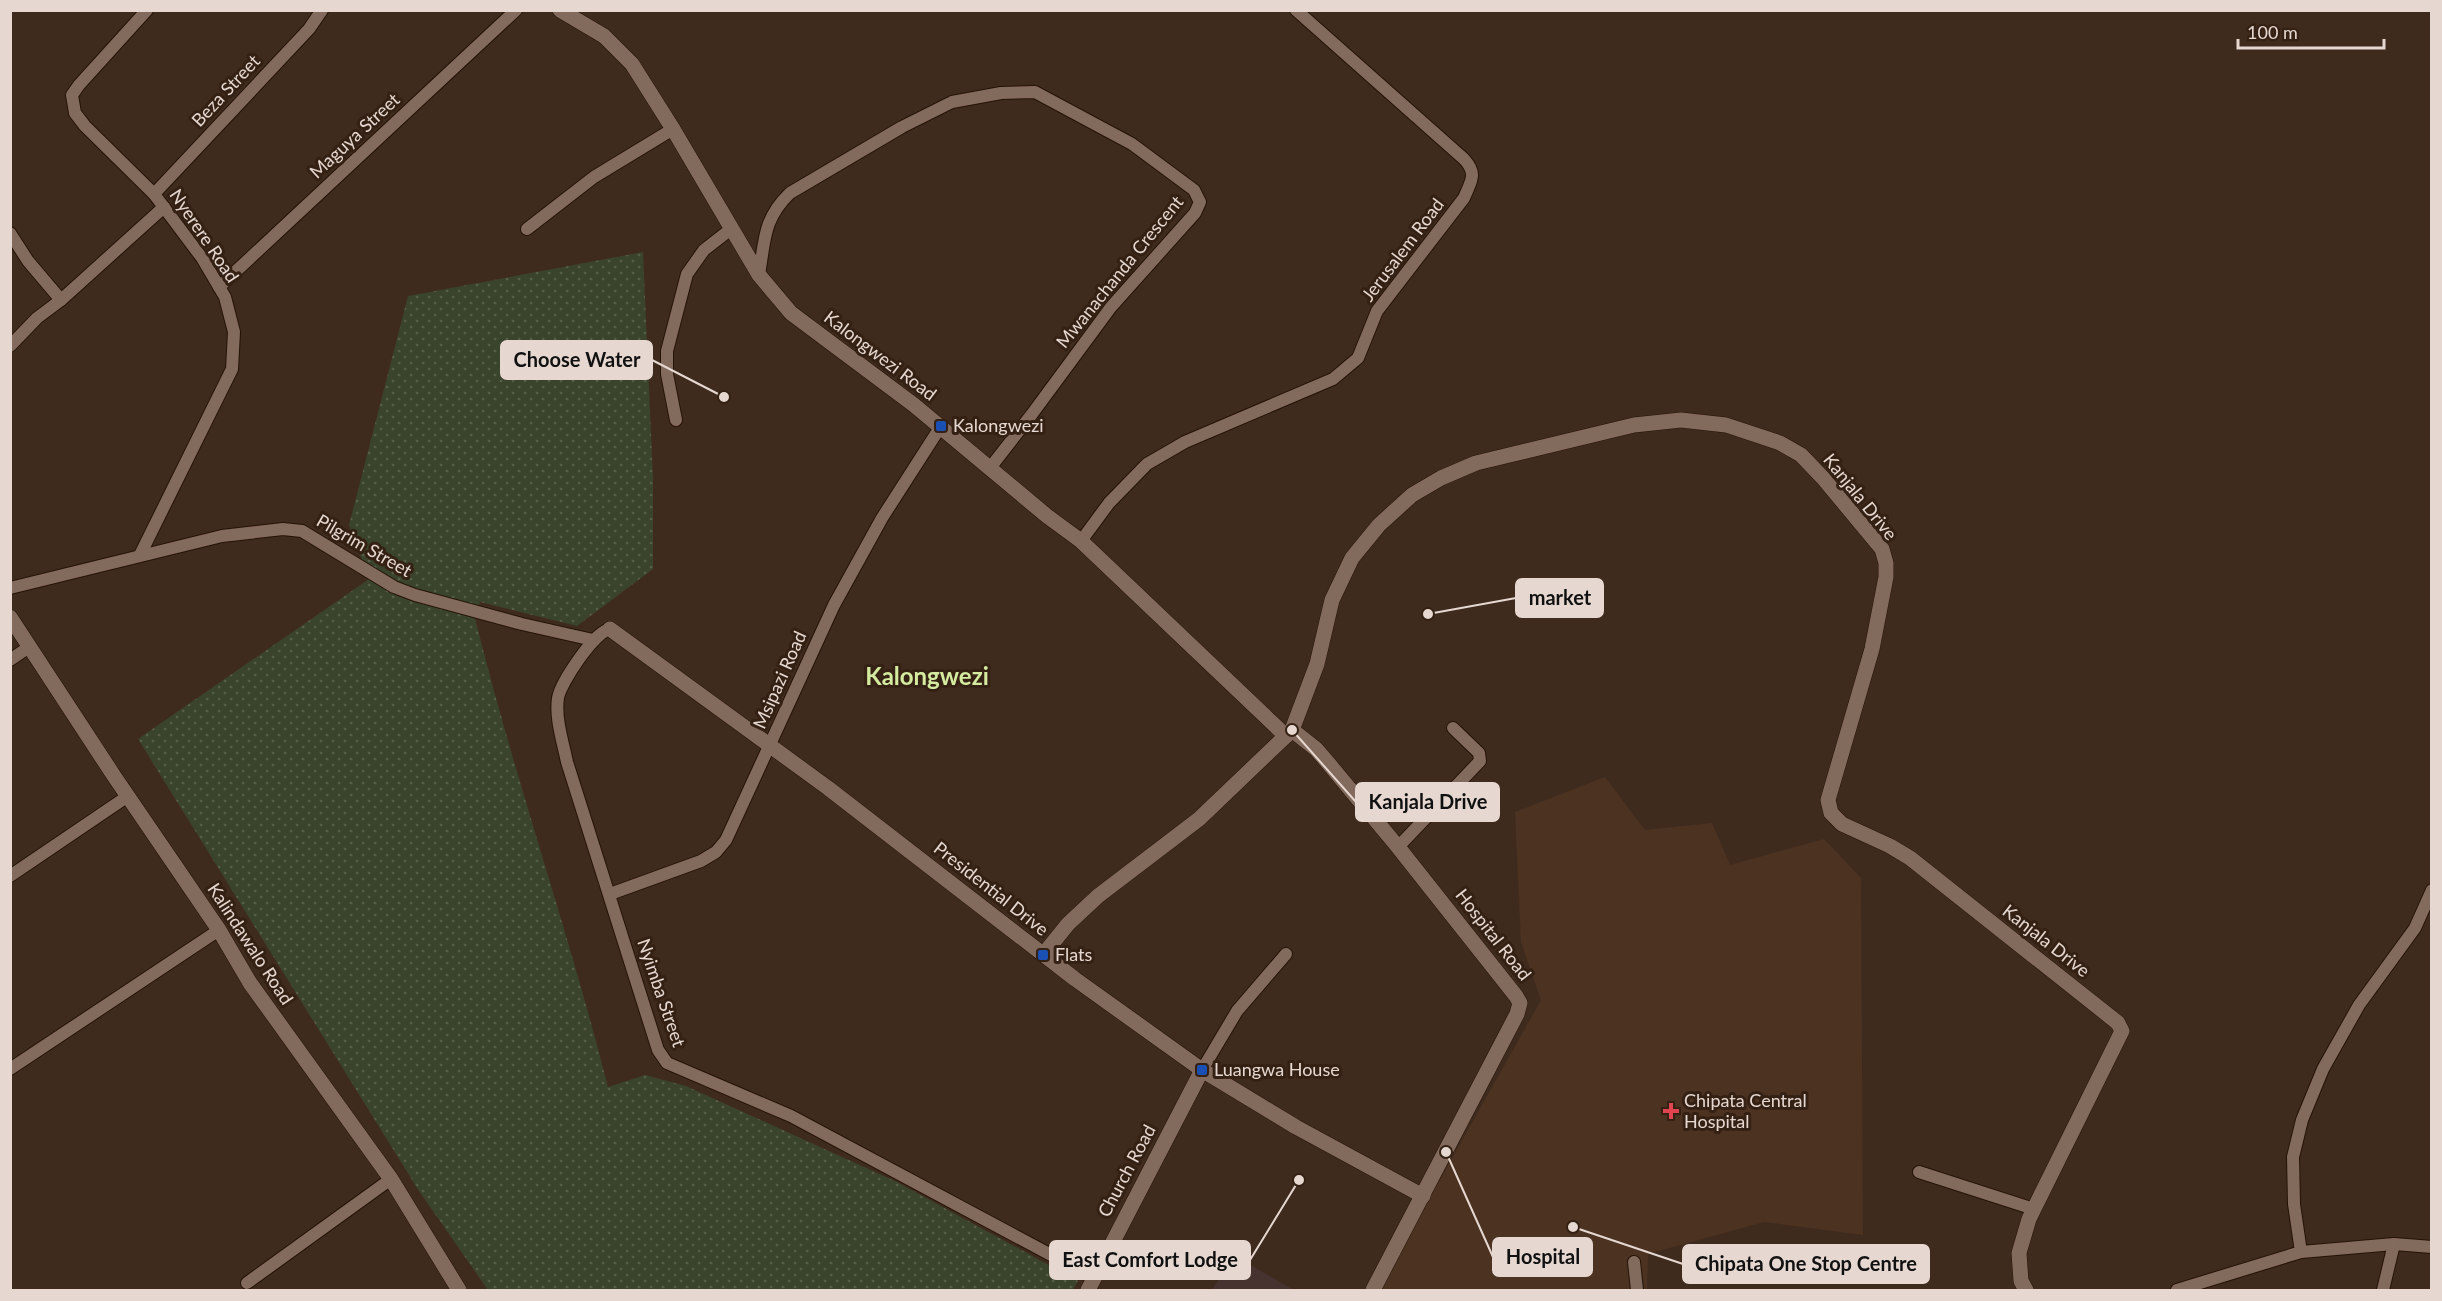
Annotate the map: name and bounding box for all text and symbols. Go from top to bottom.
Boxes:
scale bar [2238,12,2384,50]
text: 100 m [2247,21,2298,43]
street label: Beza Street [187,49,264,131]
street label: Maguya Street [305,88,404,182]
street label: Nyerere Road [166,185,244,286]
street label: Mwanachanda Crescent [1051,190,1188,352]
street label: Jerusalem Road [1356,194,1448,305]
street label: Kalongwezi Road [820,306,941,405]
callout: Choose Water [501,341,652,379]
text: Choose Water [514,347,641,371]
place label: Kalongwezi [953,414,1044,436]
marker: Kalongwezi [934,419,948,433]
street label: Kanjala Drive [1819,449,1902,544]
street label: Pilgrim Street [313,509,417,582]
callout: market [1516,579,1603,617]
text: market [1529,585,1592,609]
street label: Msipazi Road [748,627,810,732]
district label: Kalongwezi [865,661,989,690]
callout: Kanjala Drive [1356,783,1499,821]
text: Kanjala Drive [1369,789,1488,813]
street label: Presidential Drive [930,837,1053,940]
street label: Kalindawalo Road [203,879,298,1008]
street label: Hospital Road [1451,884,1536,985]
street label: Kanjala Drive [1999,899,2095,981]
street label: Nyimba Street [633,936,691,1050]
place label: Flats [1055,943,1093,965]
marker: Flats [1036,948,1050,962]
place label: Luangwa House [1214,1058,1340,1080]
marker: Luangwa House [1195,1063,1209,1077]
place label: Chipata Central Hospital [1684,1089,1807,1132]
marker: Chipata Central Hospital [1662,1102,1680,1120]
street label: Church Road [1093,1121,1160,1220]
callout: Hospital [1493,1238,1592,1276]
callout: East Comfort Lodge [1050,1241,1250,1279]
text: Hospital [1506,1244,1580,1268]
callout: Chipata One Stop Centre [1683,1245,1929,1283]
text: East Comfort Lodge [1062,1247,1238,1271]
text: Chipata One Stop Centre [1695,1251,1917,1275]

